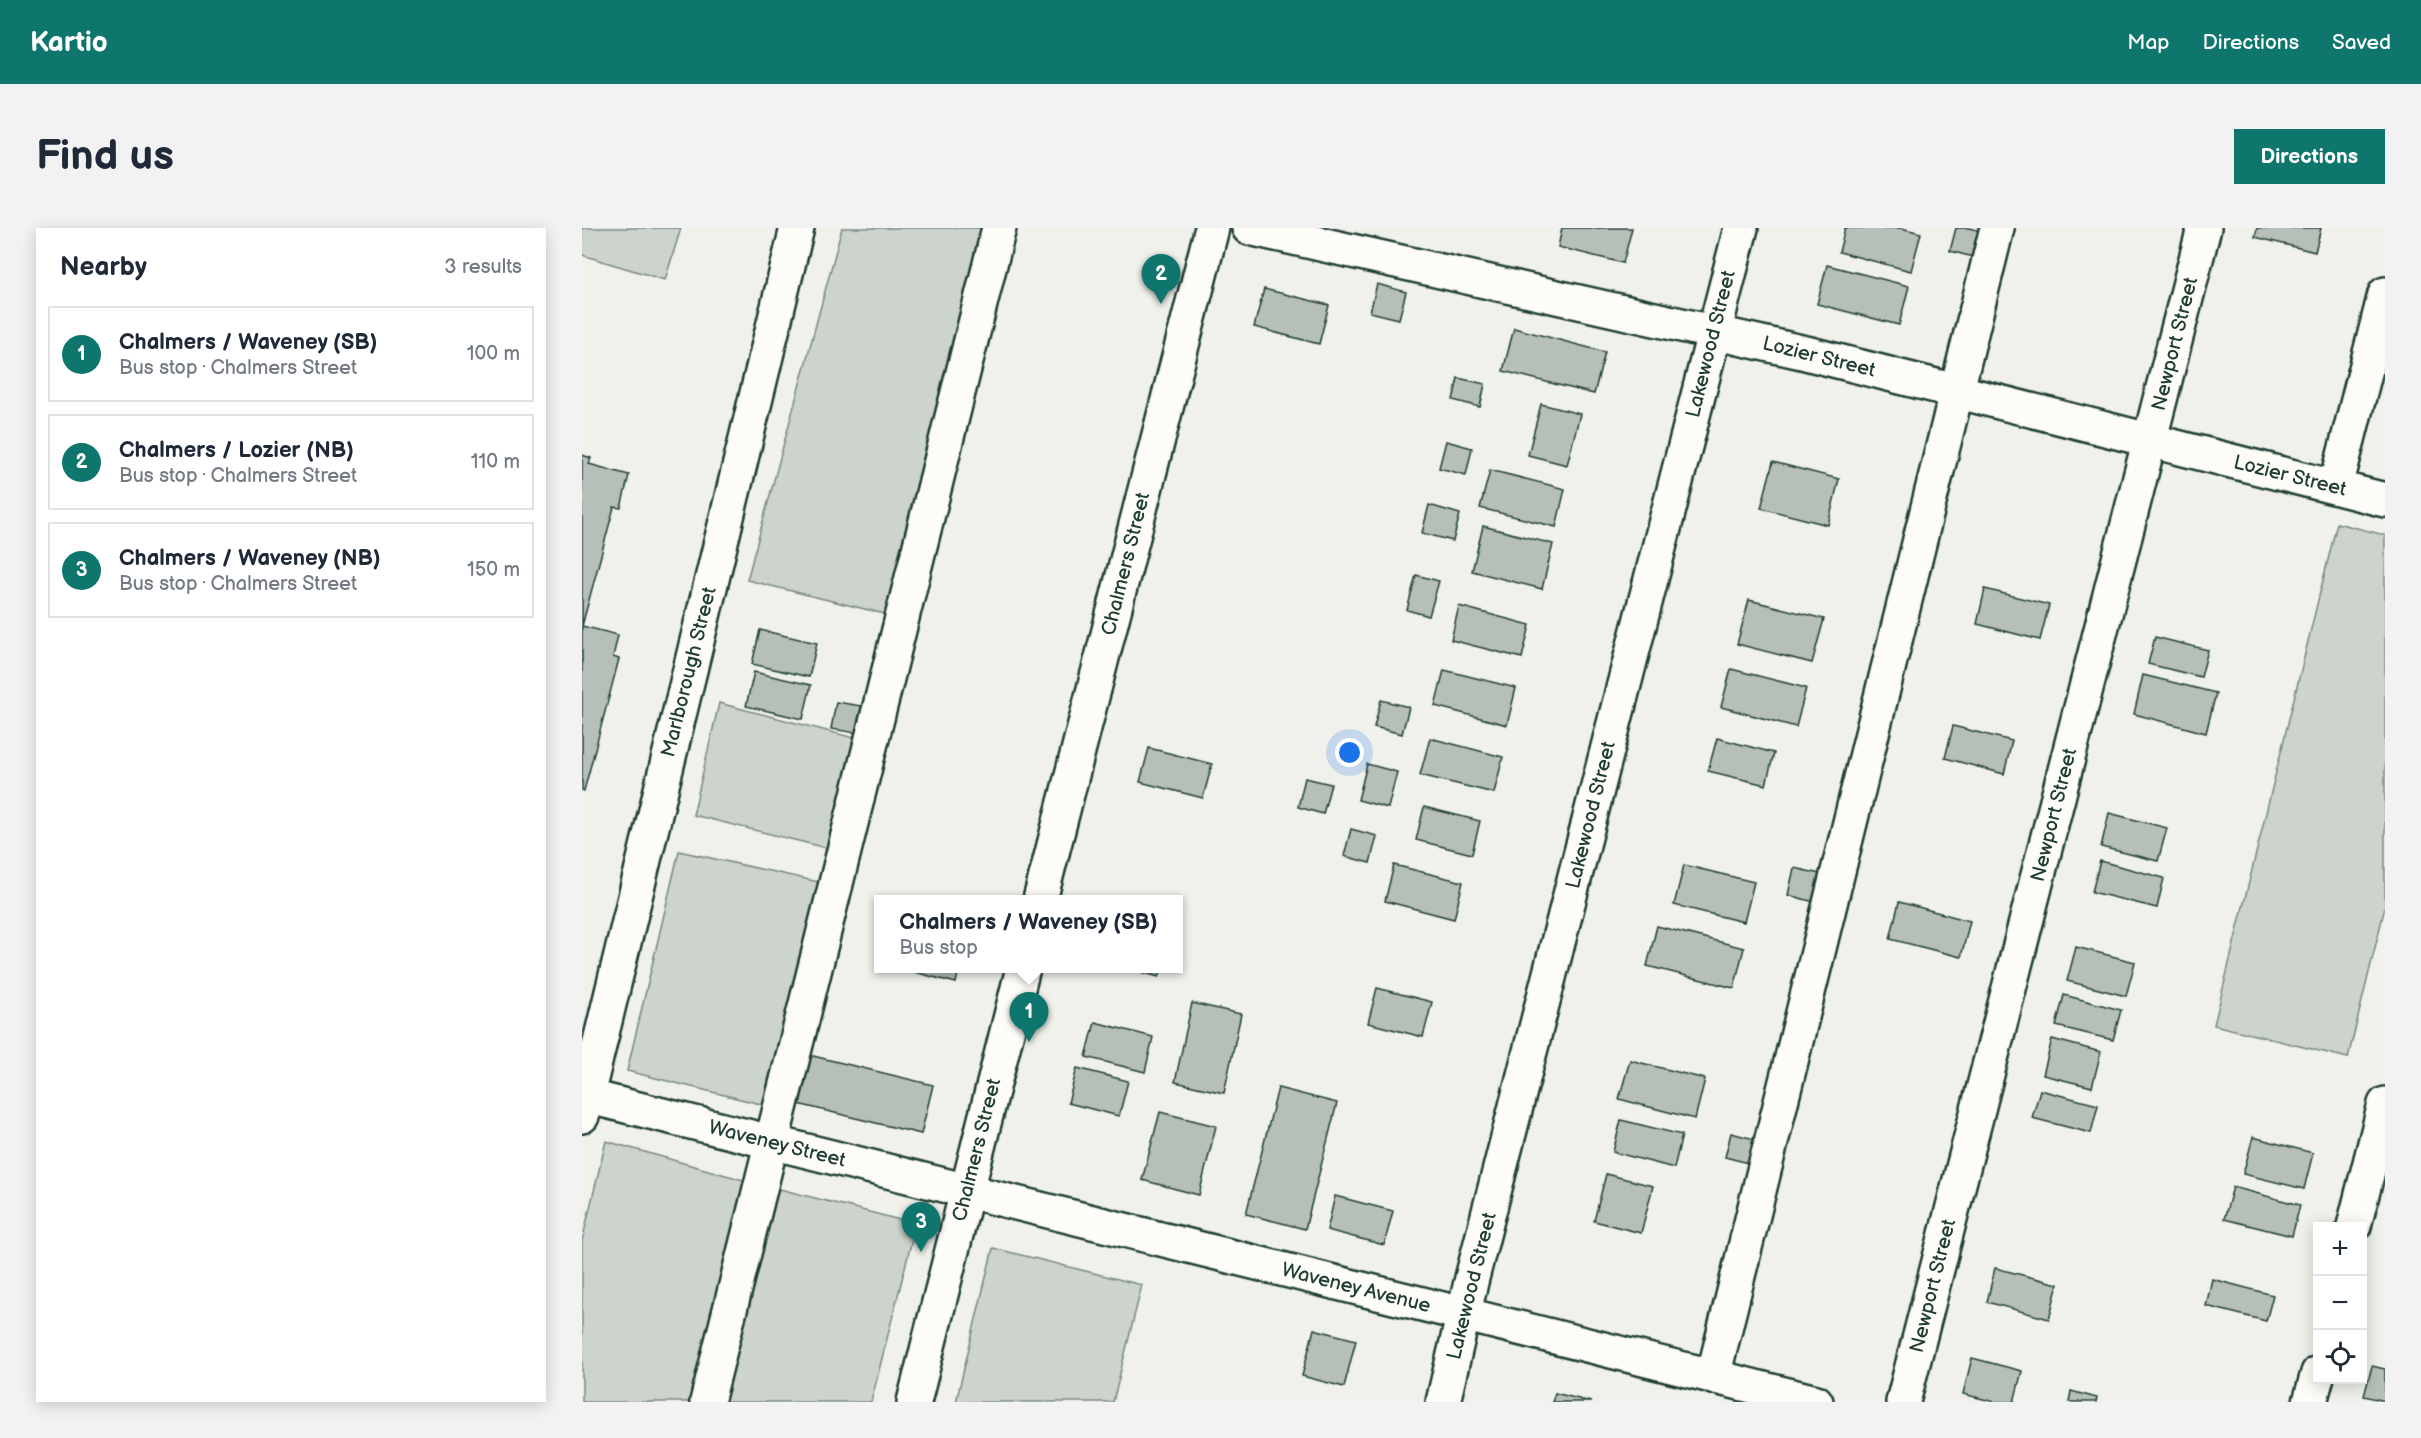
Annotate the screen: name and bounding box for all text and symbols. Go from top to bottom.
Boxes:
text: Kartio [30,26,108,59]
text: Map [2127,30,2170,55]
text: Directions [2203,30,2299,55]
text: Saved [2332,30,2391,55]
button: Directions [2234,129,2385,184]
text: Find us [36,131,174,182]
text: Nearby [60,252,147,283]
pin: 2 [1142,254,1180,304]
text: 3 results [444,255,522,279]
street label: Lakewood Street [1681,268,1741,420]
street label: Newport Street [2147,275,2203,413]
text: Chalmers / Waveney (SB) [119,329,377,356]
street label: Lozier Street [1760,331,1878,383]
text: 1 [77,342,86,366]
text: 100 m [467,342,520,366]
text: Bus stop · Chalmers Street [119,356,357,380]
text: Chalmers / Lozier (NB) [119,437,354,464]
text: 2 [76,450,87,474]
text: 110 m [471,450,520,474]
street label: Lozier Street [2231,450,2349,502]
text: Bus stop · Chalmers Street [119,464,357,488]
street label: Chalmers Street [1097,490,1155,638]
text: Chalmers / Waveney (NB) [119,545,381,572]
text: 3 [76,558,87,582]
text: 150 m [467,558,520,582]
text: Bus stop · Chalmers Street [119,572,357,596]
street label: Marlborough Street [656,584,722,760]
your location [1335,738,1364,767]
street label: Lakewood Street [1561,739,1621,891]
street label: Newport Street [2026,746,2082,884]
popup [874,895,1183,973]
text: Chalmers / Waveney (SB) [899,909,1158,936]
text: Bus stop [899,936,978,960]
pin: 1 [1010,992,1048,1042]
street label: Chalmers Street [948,1076,1006,1224]
street label: Waveney Street [706,1115,848,1173]
pin: 3 [902,1202,940,1252]
street label: Lakewood Street [1442,1210,1502,1362]
street label: Newport Street [1905,1217,1961,1355]
map controls [2313,1222,2367,1384]
button: + [2313,1222,2367,1276]
street label: Waveney Avenue [1279,1258,1433,1318]
button: − [2313,1276,2367,1330]
button: locate [2313,1330,2367,1384]

